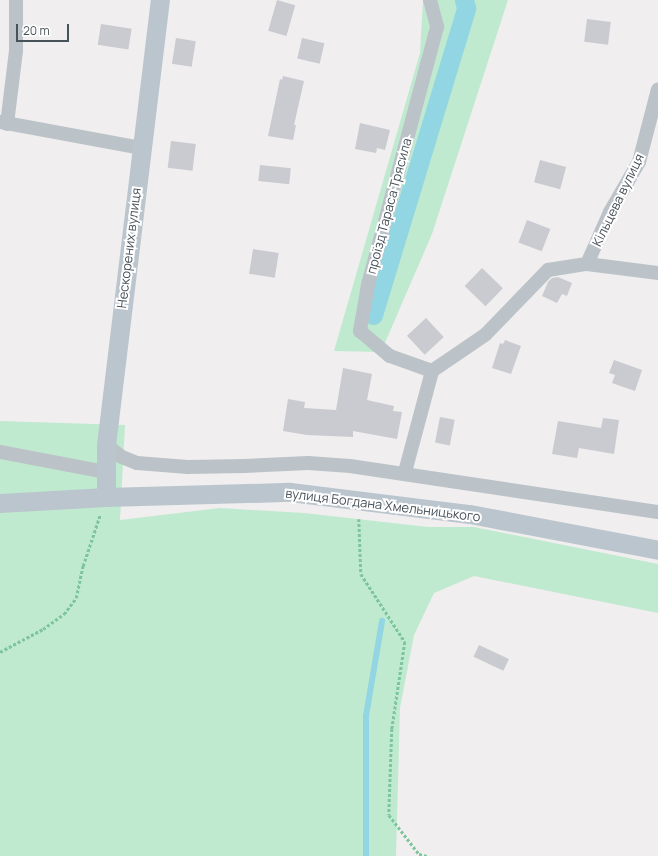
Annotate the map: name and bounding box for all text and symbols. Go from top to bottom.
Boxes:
scale bar [18,16,71,42]
text: 20 m [23,22,50,39]
street label: проїзд Тараса Трясила [363,136,415,276]
street label: Кільцева вулиця [589,151,647,249]
street label: Нескорених вулиця [114,187,144,309]
street label: вулиця Богдана Хмельницького [284,485,482,525]

